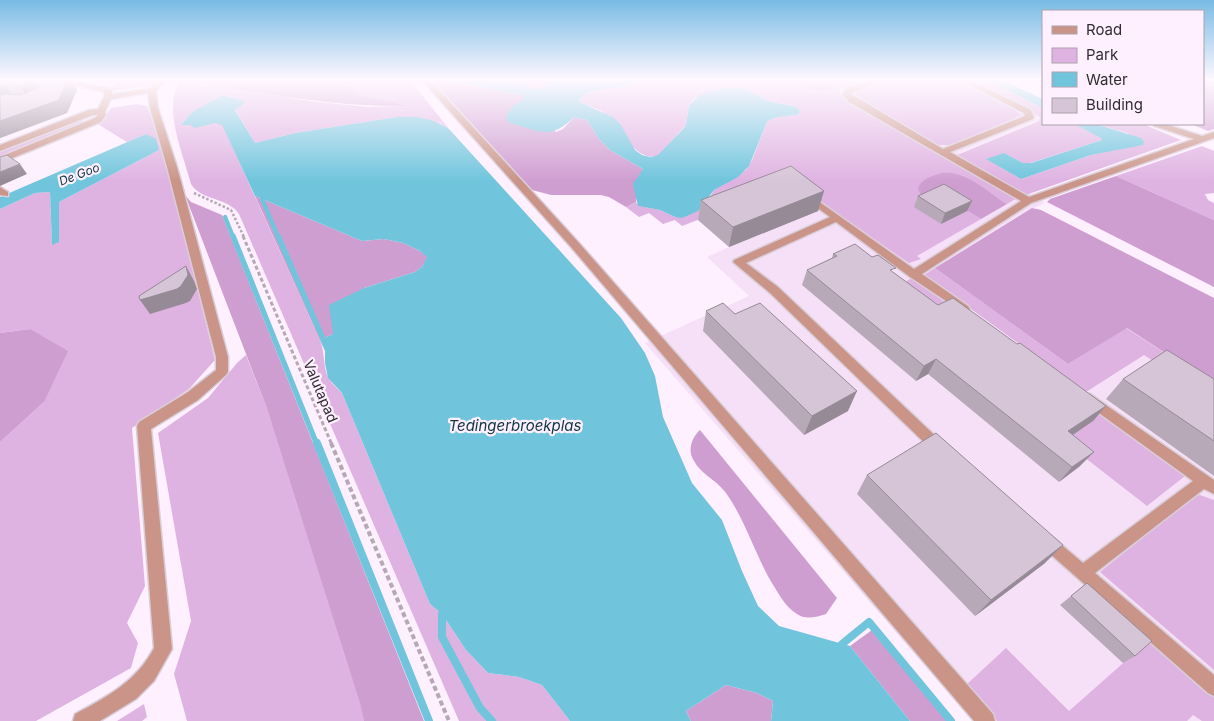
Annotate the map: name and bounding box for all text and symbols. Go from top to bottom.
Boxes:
legend [1042,10,1204,125]
text: Road [1086,20,1122,39]
text: Park [1086,45,1119,64]
text: Water [1086,70,1128,89]
text: Building [1086,95,1143,114]
water label: De Goo [57,159,101,189]
street label: Valutapad [300,357,342,425]
water label: Tedingerbroekplas [448,416,582,435]

